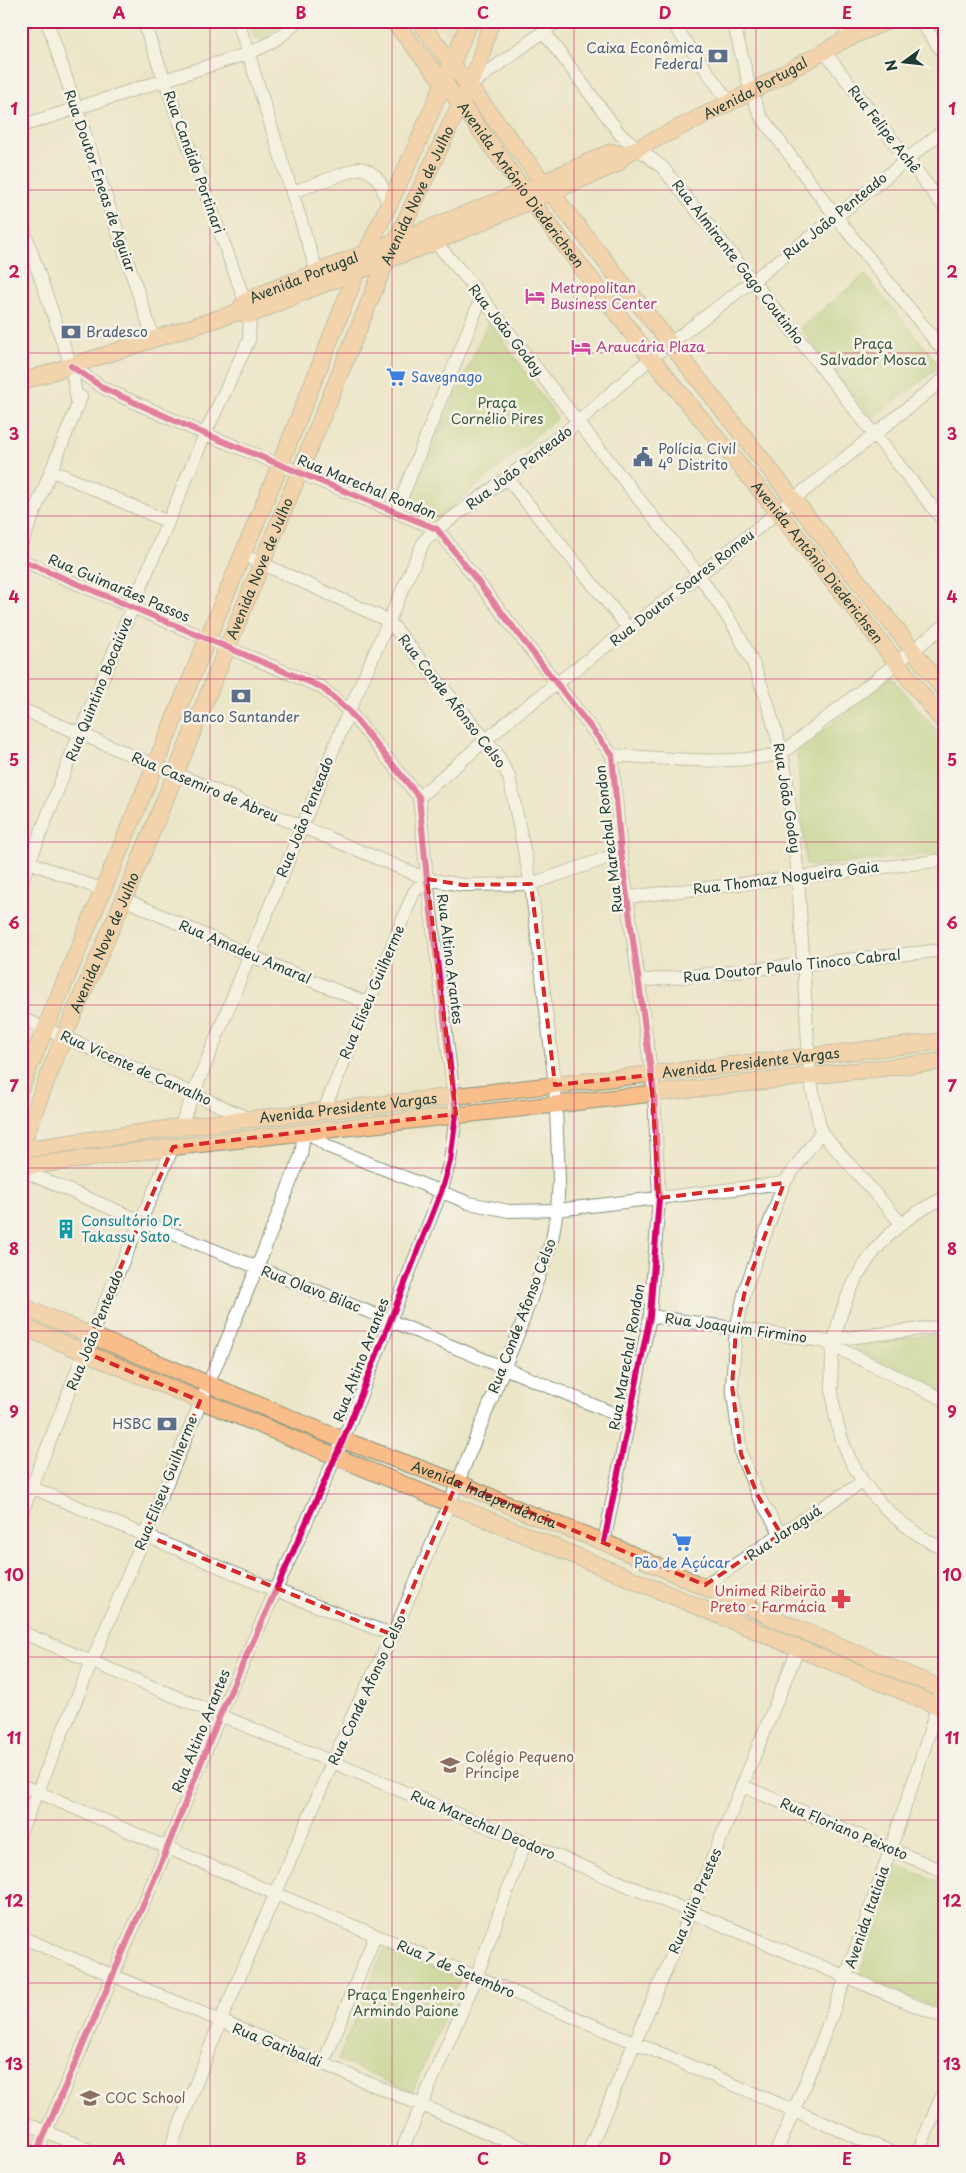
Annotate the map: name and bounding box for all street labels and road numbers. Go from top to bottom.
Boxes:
street label: Avenida Portugal [699,52,811,124]
street label: Rua Felipe Achê [843,80,925,177]
street label: Rua Doutor Eneas de Aguiar [59,87,142,275]
street label: Rua Candido Portinari [159,87,230,236]
street label: Avenida Antônio Diederichsen [453,97,590,272]
street label: Avenida Nove de Julho [375,122,459,268]
street label: Rua João Penteado [778,167,891,264]
street label: Rua Almirante Gago Coutinho [667,175,810,349]
street label: Avenida Portugal [245,246,361,308]
street label: Rua João Godoy [464,279,549,380]
street label: Rua João Penteado [461,420,576,515]
street label: Rua Marechal Rondon [294,449,440,524]
street label: Avenida Antônio Diederichsen [747,476,889,648]
street label: Avenida Nove de Julho [221,494,298,642]
street label: Rua Doutor Soares Romeu [605,524,759,651]
street label: Rua Guimarães Passos [45,548,193,627]
street label: Rua Quintino Bocaiúva [60,613,137,764]
street label: Rua Conde Afonso Celso [394,629,511,772]
street label: Rua João Godoy [768,741,807,855]
street label: Rua Casemiro de Abreu [128,746,282,827]
street label: Rua João Penteado [271,753,338,880]
street label: Rua Marechal Rondon [589,764,628,914]
street label: Rua Thomaz Nogueira Gaia [692,856,881,899]
street label: Avenida Nove de Julho [64,869,144,1016]
street label: Rua Altino Arantes [432,893,469,1025]
street label: Rua Amadeu Amaral [176,914,315,989]
street label: Rua Eliseu Guilherme [334,921,409,1062]
street label: Rua Doutor Paulo Tinoco Cabral [682,944,902,987]
street label: Rua Vicente de Carvalho [57,1025,215,1110]
street label: Avenida Presidente Vargas [661,1042,841,1083]
street label: Avenida Presidente Vargas [258,1087,438,1128]
street label: Rua Conde Afonso Celso [482,1235,561,1396]
street label: Rua Olavo Bilac [258,1260,364,1317]
street label: Rua João Penteado [61,1266,128,1393]
street label: Rua Marechal Rondon [603,1282,650,1432]
street label: Rua Altino Arantes [327,1295,394,1425]
street label: Rua Joaquim Firmino [664,1307,809,1348]
street label: Rua Eliseu Guilherme [129,1412,202,1553]
street label: Avenida Independência [409,1455,560,1533]
street label: Rua Jaraguá [742,1499,826,1566]
street label: Rua Conde Afonso Celso [322,1611,411,1769]
street label: Rua Altino Arantes [166,1666,235,1796]
street label: Rua Marechal Deodoro [407,1784,559,1865]
street label: Rua Floriano Peixoto [777,1792,911,1865]
street label: Rua Júlio Prestes [663,1845,726,1957]
street label: Avenida Itatiaia [839,1862,894,1971]
street label: Rua 7 de Setembro [394,1934,519,2003]
street label: Rua Garibaldi [229,2017,325,2072]

